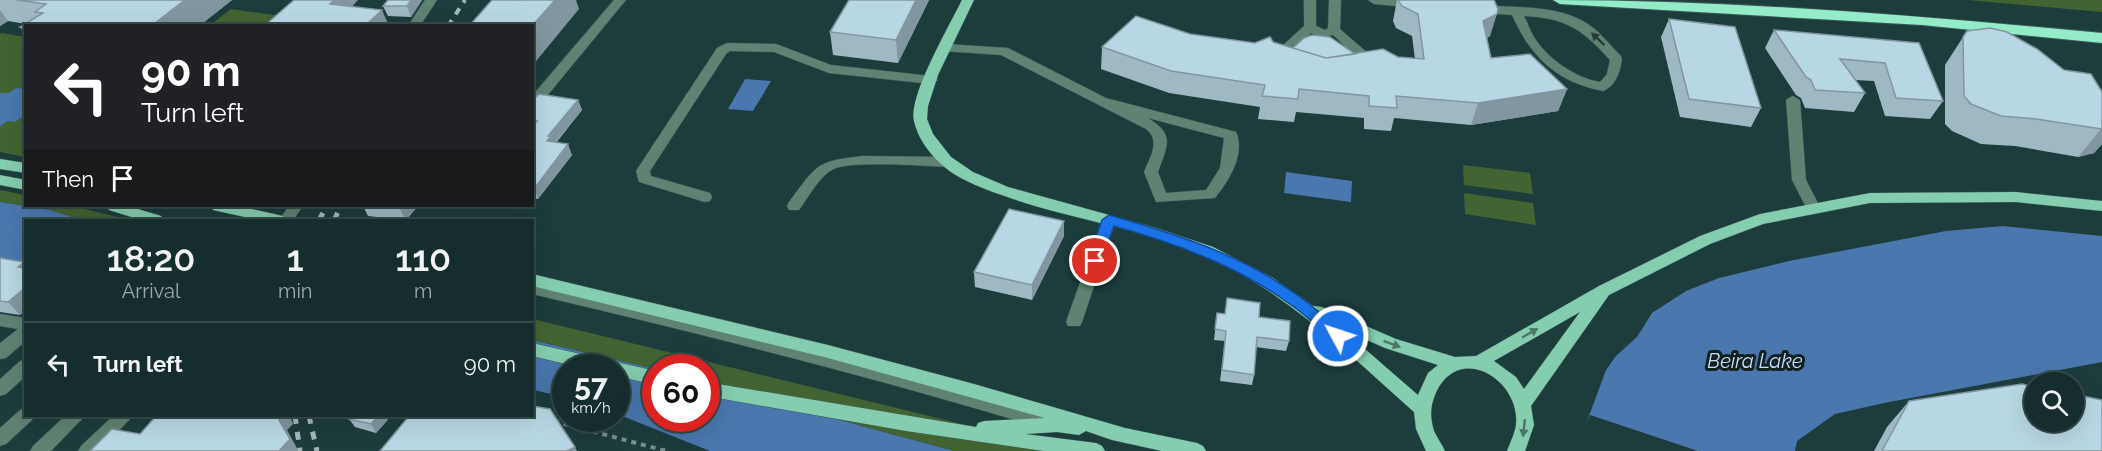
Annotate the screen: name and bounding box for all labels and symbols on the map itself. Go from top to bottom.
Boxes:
one-way arrow [1591,33,1605,47]
pin [1069,235,1120,286]
position arrow [1306,304,1370,368]
one-way arrow [1522,328,1539,338]
one-way arrow [1383,340,1401,349]
water label: Beira Lake [1707,349,1803,373]
speed limit sign: 60 [642,354,720,432]
one-way arrow [1519,419,1528,438]

